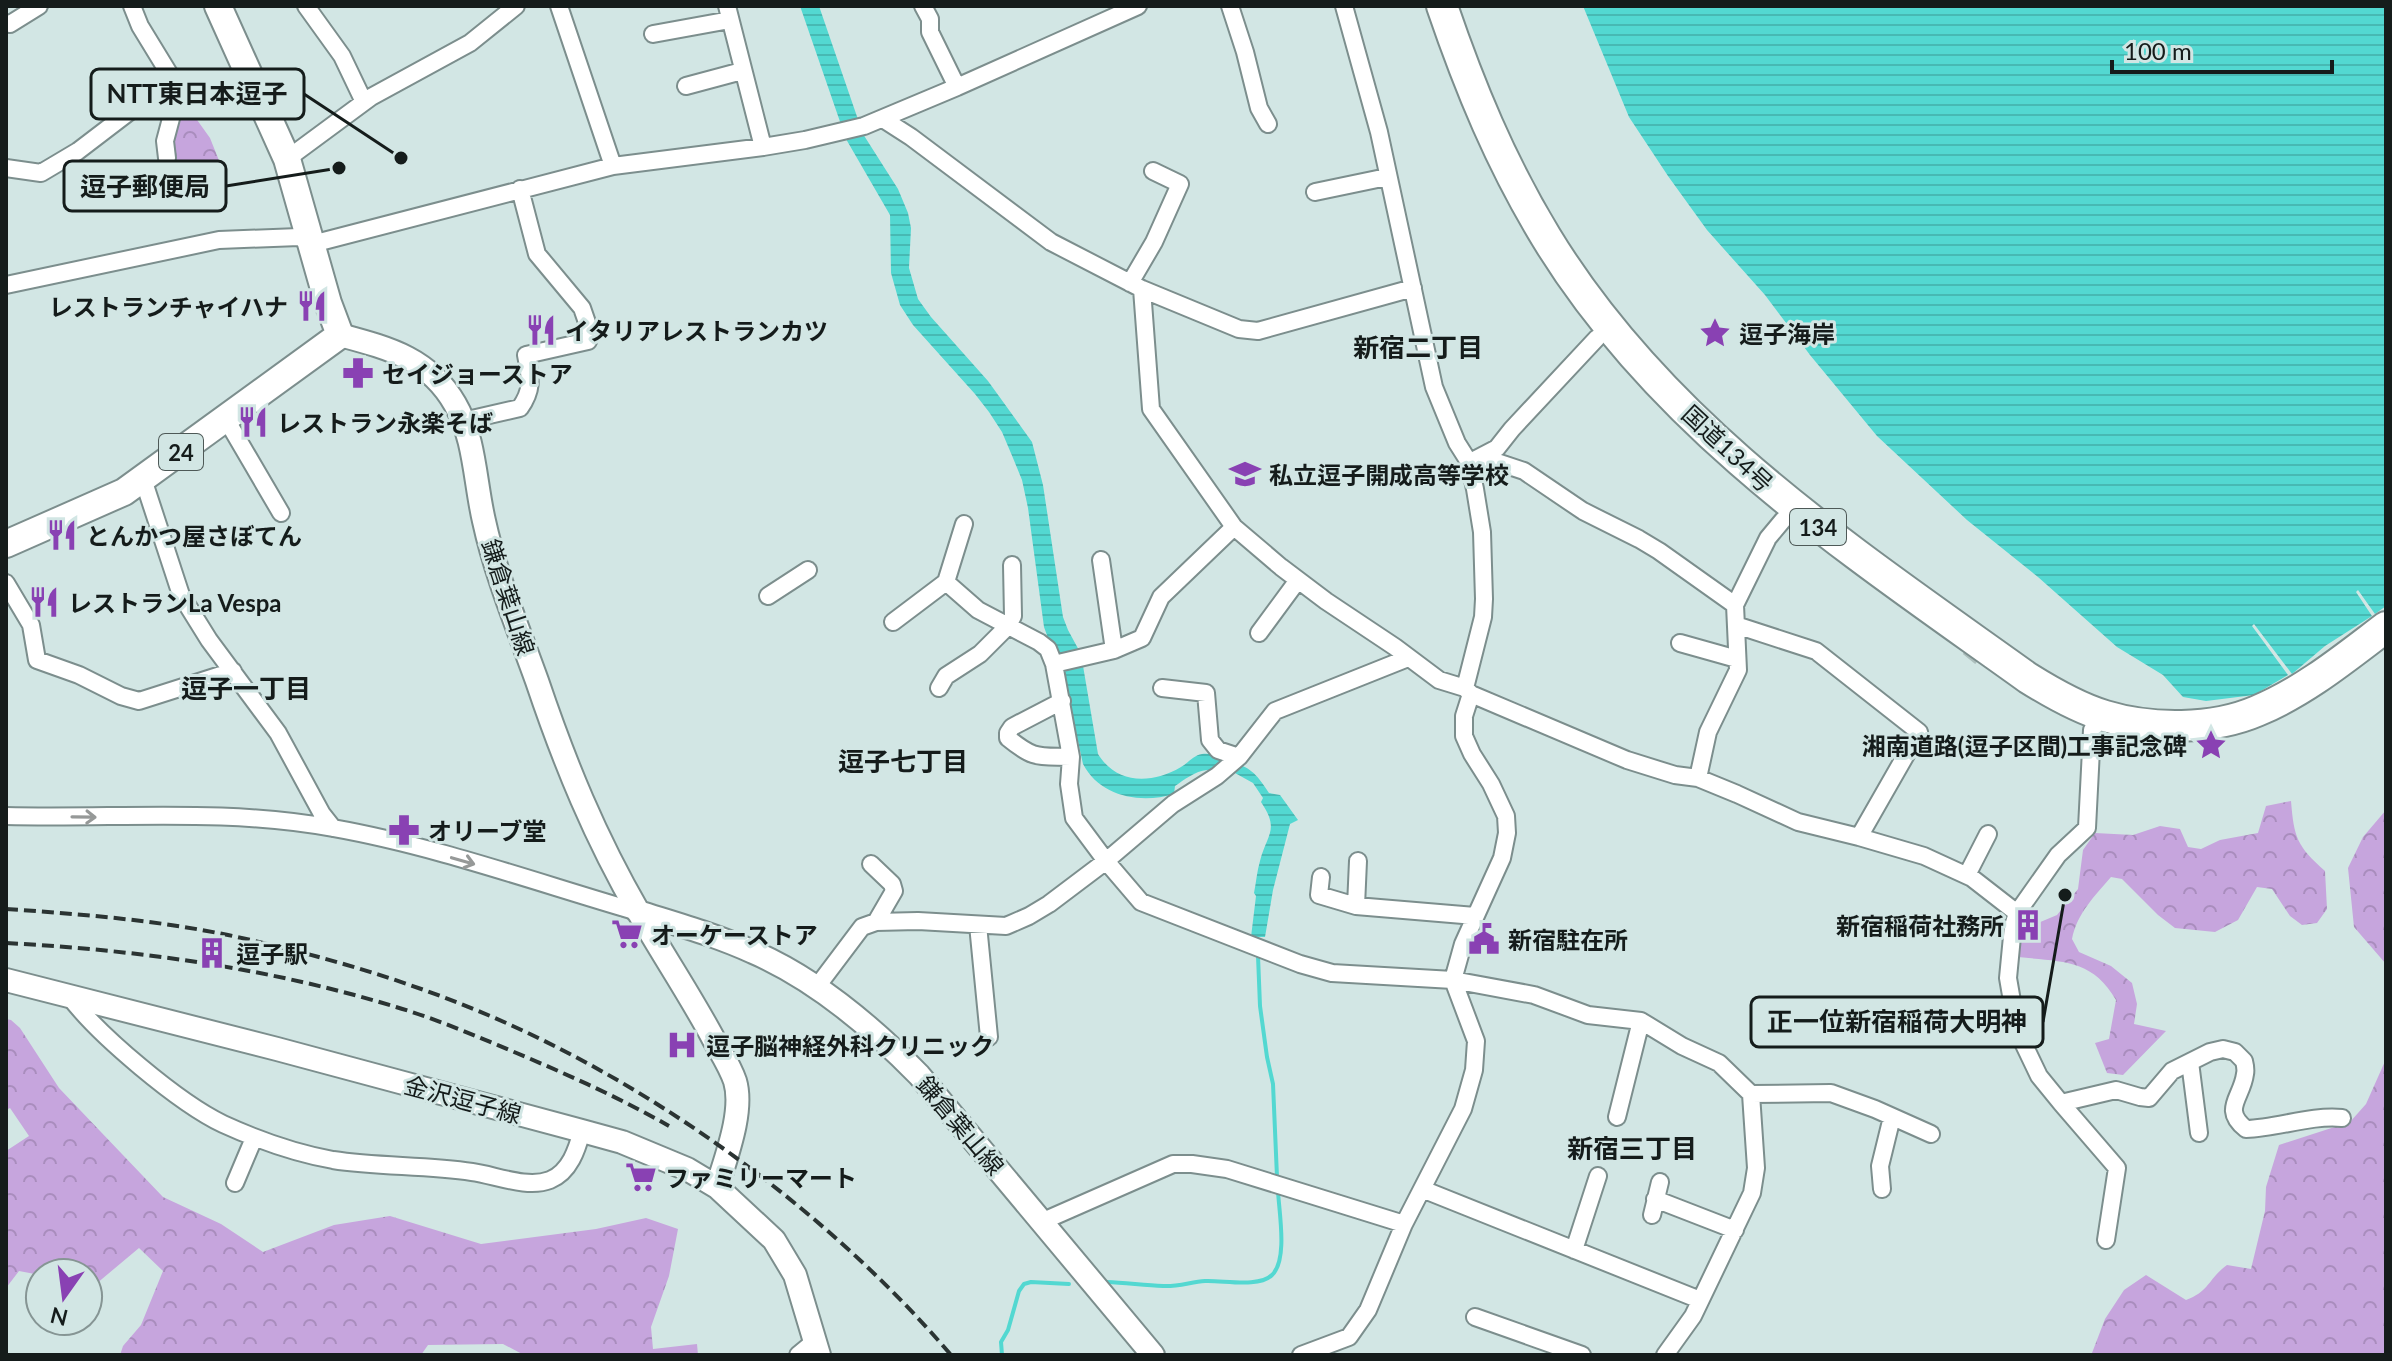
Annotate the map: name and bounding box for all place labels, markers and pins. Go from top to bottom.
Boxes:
callout: NTT東日本逗子 [91,69,304,119]
callout: 逗子郵便局 [64,161,226,211]
restaurant icon: レストランチャイハナ [295,289,329,323]
place label: レストランチャイハナ [49,292,288,321]
restaurant icon: イタリアレストランカツ [524,313,558,347]
place label: イタリアレストランカツ [565,316,828,345]
place icon: 逗子海岸 [1698,316,1732,350]
place label: 逗子海岸 [1739,319,1835,348]
pharmacy icon: セイジョーストア [341,356,375,390]
place label: セイジョーストア [382,359,573,388]
restaurant icon: レストラン永楽そば [236,405,270,439]
place label: レストラン永楽そば [277,408,493,437]
school or university icon: 私立逗子開成高等学校 [1228,457,1262,491]
place label: 私立逗子開成高等学校 [1269,460,1509,489]
restaurant icon: とんかつ屋さぼてん [45,518,79,552]
place label: とんかつ屋さぼてん [86,521,302,550]
restaurant icon: レストランLa Vespa [27,585,61,619]
place label: レストランLa Vespa [68,588,282,617]
place icon: 湘南道路(逗子区間)工事記念碑 [2194,728,2228,762]
place label: 湘南道路(逗子区間)工事記念碑 [1862,731,2187,760]
pharmacy icon: オリーブ堂 [387,813,421,847]
place label: オリーブ堂 [428,816,547,845]
building icon: 新宿稲荷社務所 [2011,908,2045,942]
place label: 新宿稲荷社務所 [1836,911,2004,940]
supermarket icon: オーケーストア [610,917,644,951]
place label: オーケーストア [651,920,818,949]
public building icon: 新宿駐在所 [1467,922,1501,956]
place label: 新宿駐在所 [1508,925,1628,954]
building icon: 逗子駅 [195,936,229,970]
place label: 逗子駅 [236,939,308,968]
callout: 正一位新宿稲荷大明神 [1751,997,2043,1047]
hospital icon: 逗子脳神経外科クリニック [665,1028,699,1062]
place label: 逗子脳神経外科クリニック [706,1031,994,1060]
supermarket icon: ファミリーマート [624,1160,658,1194]
place label: ファミリーマート [665,1163,857,1192]

